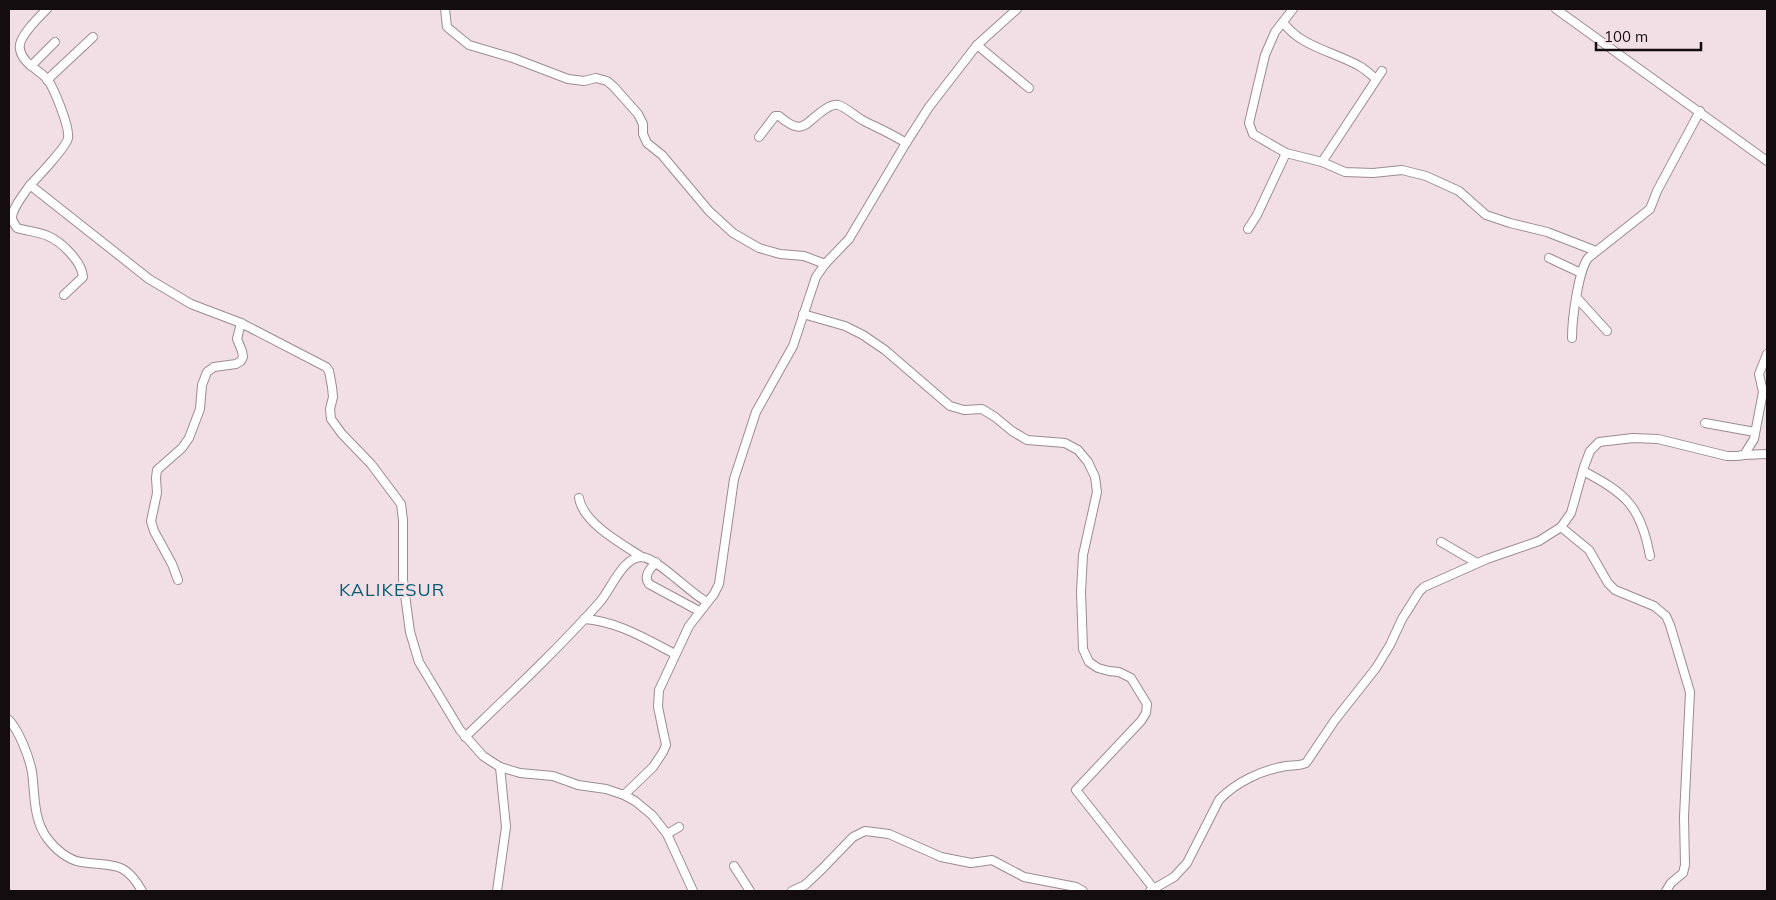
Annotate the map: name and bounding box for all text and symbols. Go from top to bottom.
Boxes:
scale bar [1596,20,1701,52]
text: 100 m [1604,27,1648,46]
district label: KALIKESUR [339,578,445,601]

